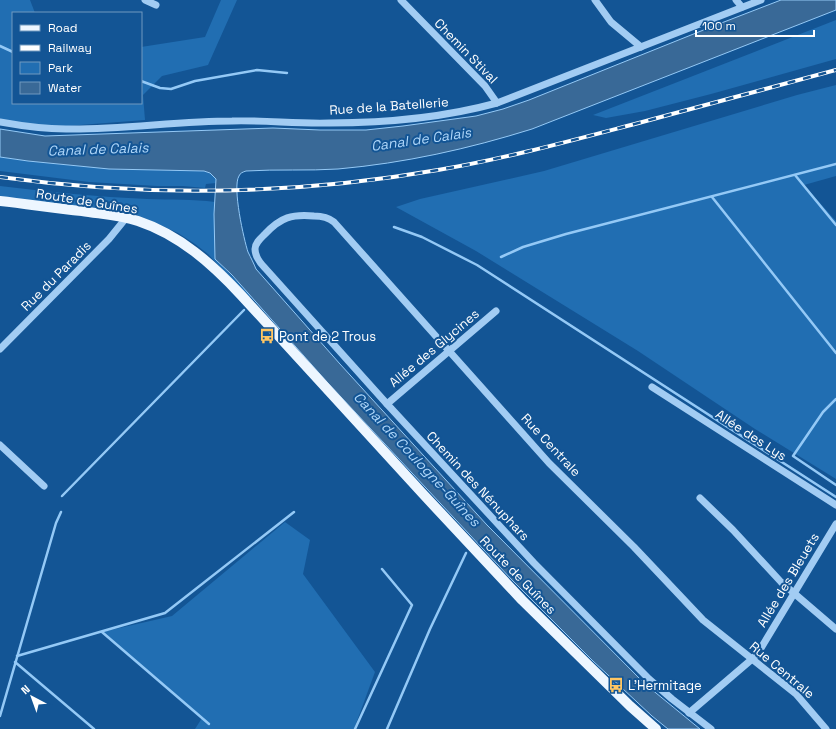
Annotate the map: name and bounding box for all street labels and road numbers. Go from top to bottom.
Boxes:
street label: Chemin Stival [431,15,501,87]
street label: Rue de la Batellerie [329,93,449,119]
street label: Route de Guînes [35,185,139,217]
street label: Rue du Paradis [17,237,95,315]
street label: Allée des Glycines [385,305,483,391]
street label: Allée des Lys [712,406,790,464]
street label: Rue Centrale [517,410,585,480]
street label: Chemin des Nénuphars [423,428,533,544]
street label: Allée des Bleuets [753,530,823,630]
street label: Route de Guînes [476,532,560,618]
street label: Rue Centrale [746,638,818,702]

